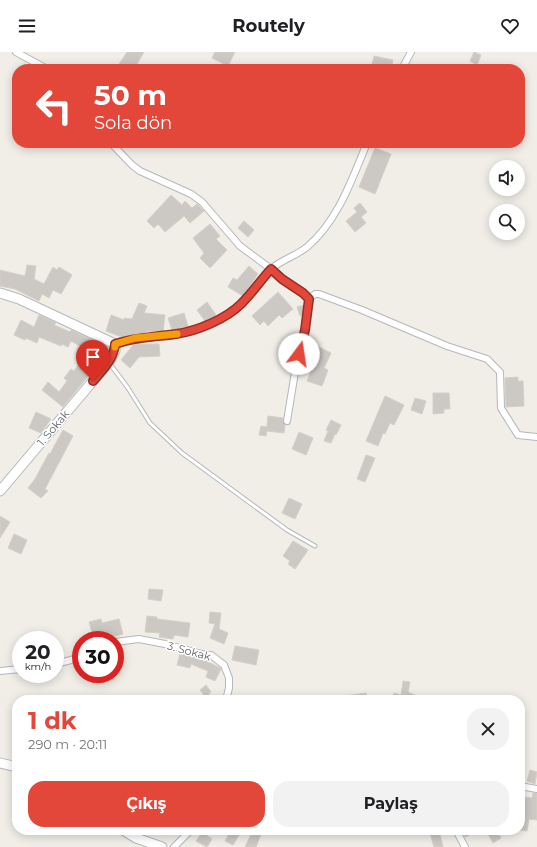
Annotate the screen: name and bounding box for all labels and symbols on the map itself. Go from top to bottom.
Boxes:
position arrow [278,333,320,375]
pin [76,340,110,381]
street label: 1. Sokak [34,407,72,449]
speed limit sign: 30 [72,631,124,683]
street label: 3. Sokak [166,638,213,664]

